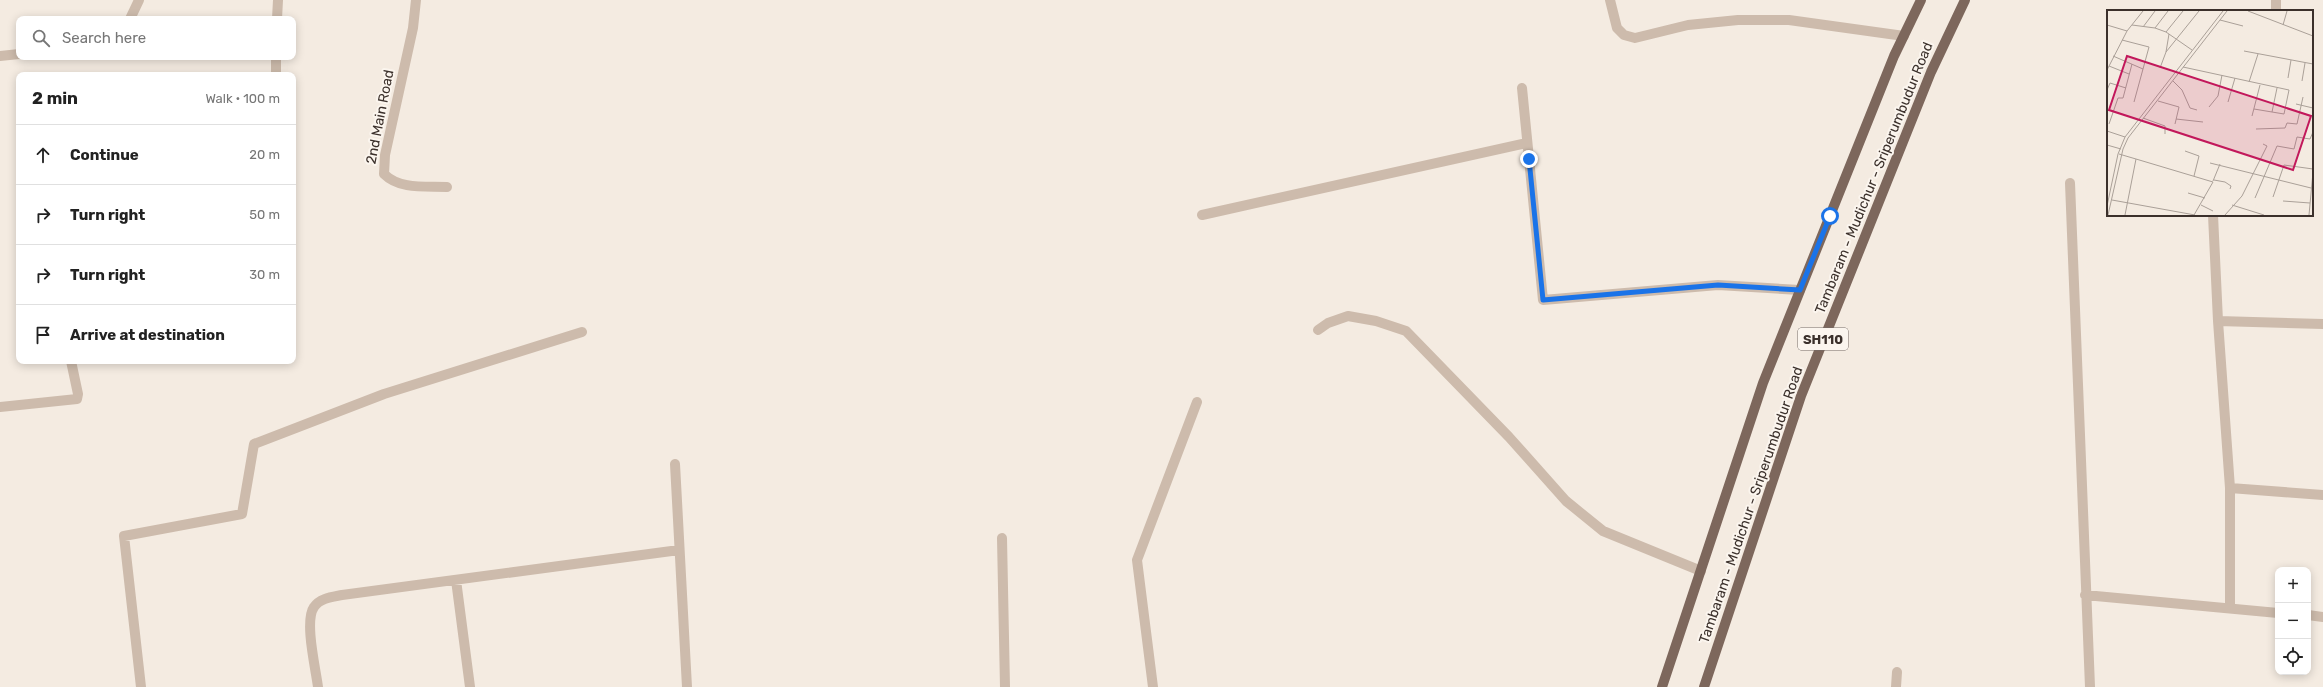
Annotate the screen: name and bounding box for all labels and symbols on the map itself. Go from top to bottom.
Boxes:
inset map [2107,10,2313,216]
street label: Tambaram - Mudichur - Sriperumbudur Road [1812,40,1936,316]
street label: 2nd Main Road [363,68,397,166]
route end [1520,150,1538,168]
route start [1821,207,1839,225]
road number: SH110 [1798,328,1848,350]
street label: Tambaram - Mudichur - Sriperumbudur Road [1696,364,1806,646]

